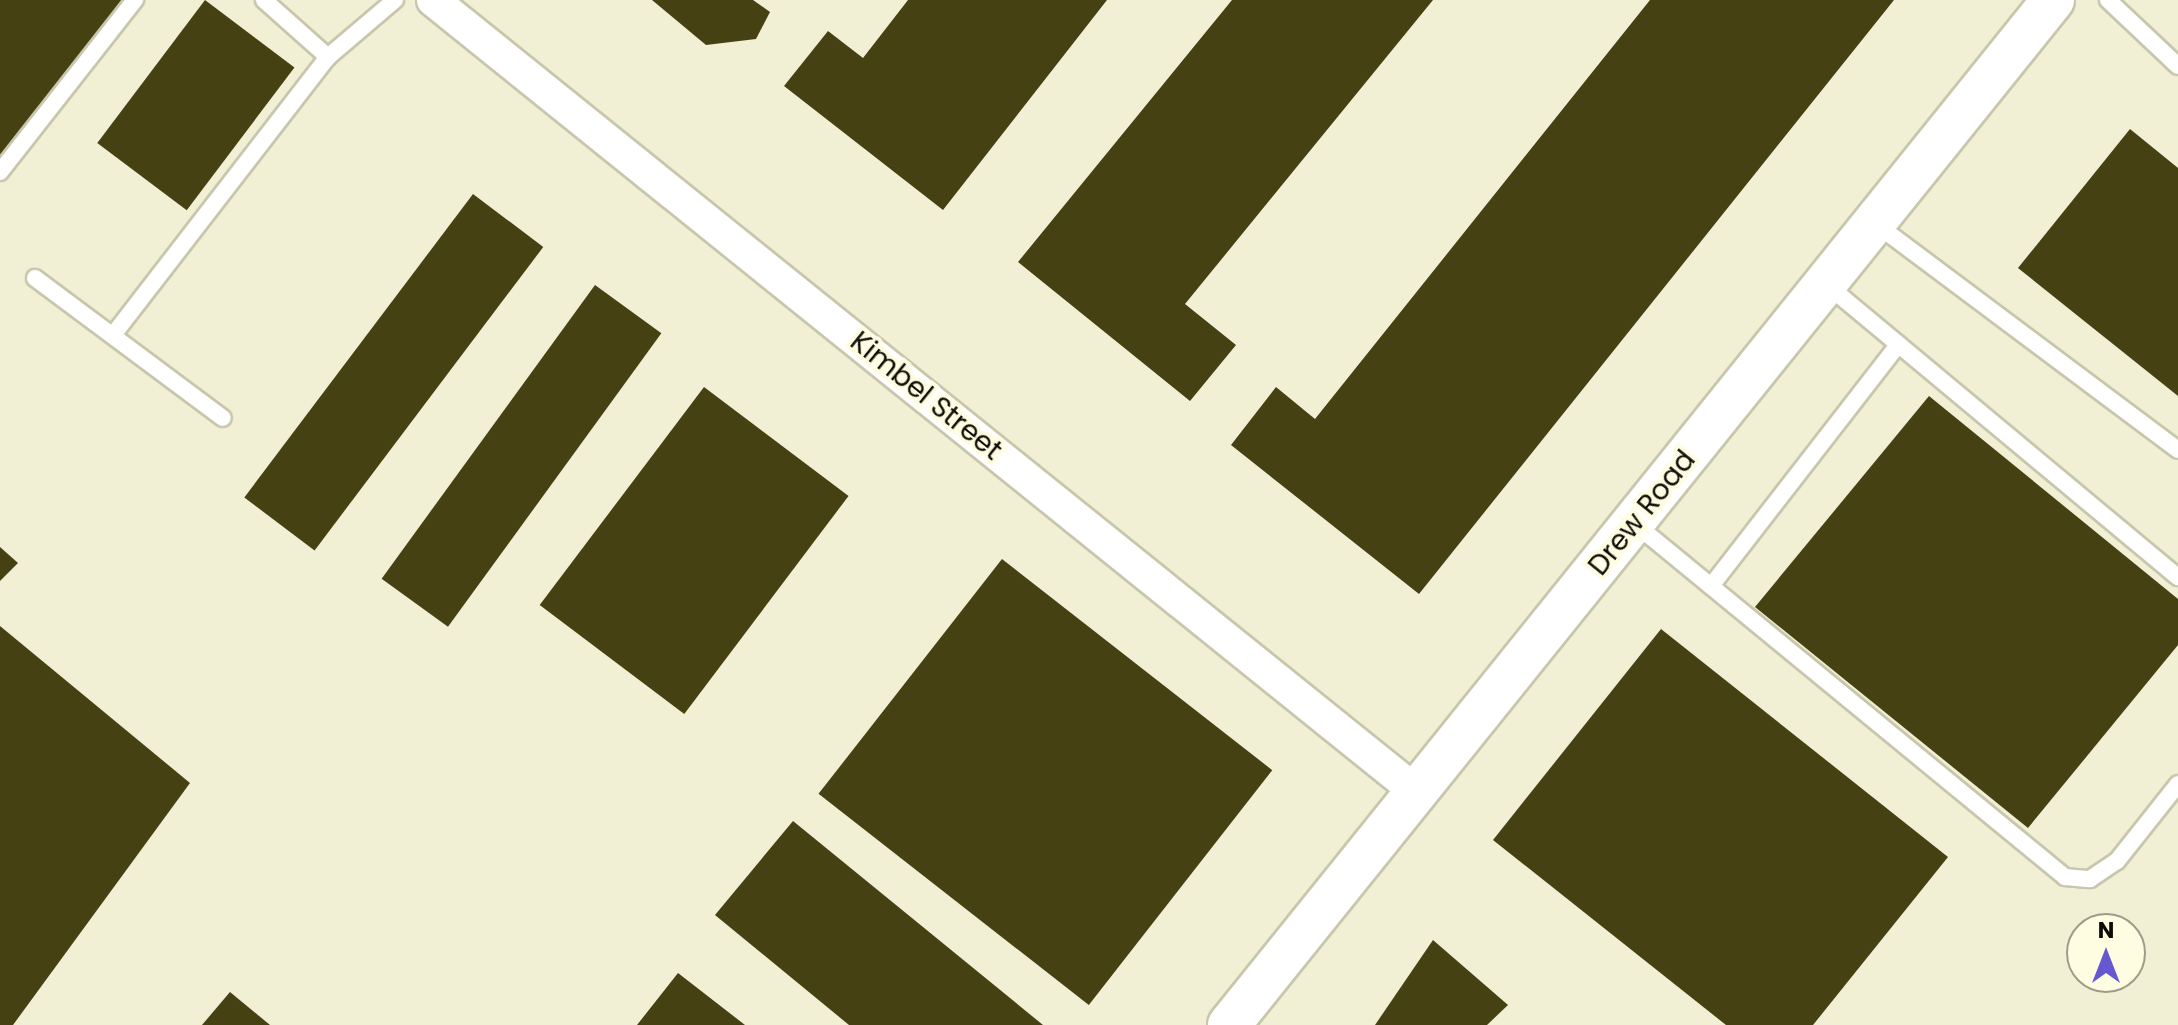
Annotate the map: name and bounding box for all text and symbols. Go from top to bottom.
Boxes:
street label: Kimbel Street [843,325,1009,467]
street label: Drew Road [1581,444,1703,582]
north arrow [2066,913,2146,993]
text: N [2098,915,2114,946]

